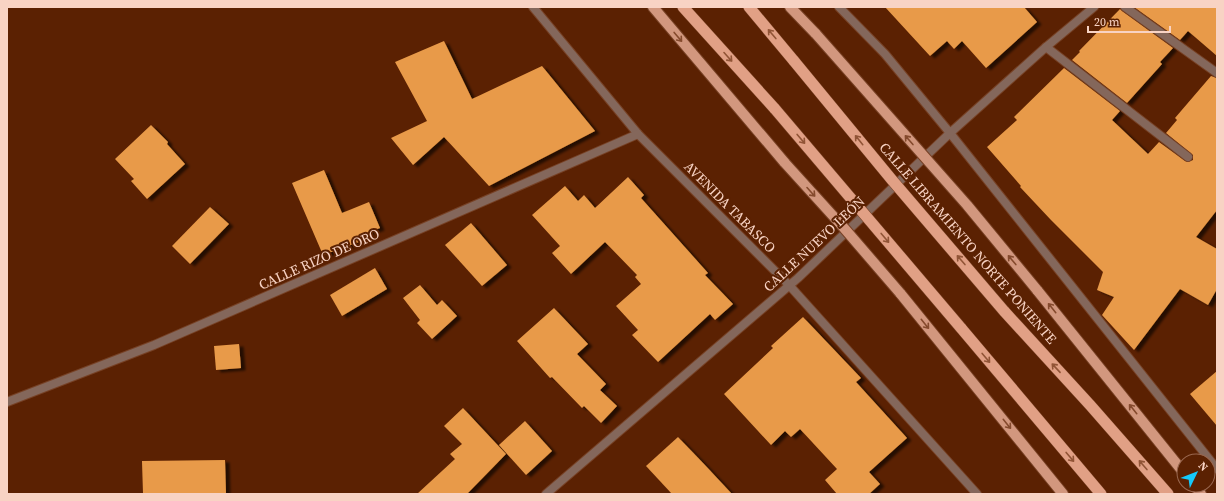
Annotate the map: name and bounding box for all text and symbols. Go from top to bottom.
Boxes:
scale bar [1088,8,1170,34]
text: 20 m [1094,14,1120,30]
one-way arrow [767,28,776,39]
one-way arrow [674,31,683,42]
one-way arrow [723,51,732,61]
one-way arrow [796,134,805,144]
one-way arrow [854,134,863,145]
one-way arrow [905,134,914,145]
street label: CALLE LIBRAMIENTO NORTE PONIENTE [875,138,1061,348]
street label: AVENIDA TABASCO [680,157,780,257]
one-way arrow [807,187,816,197]
street label: CALLE NUEVO LEÓN [759,192,869,296]
street label: CALLE RIZO DE ORO [255,223,383,295]
one-way arrow [880,233,889,243]
one-way arrow [1008,254,1016,265]
one-way arrow [956,255,965,266]
one-way arrow [1047,303,1056,314]
one-way arrow [920,318,929,329]
one-way arrow [982,352,991,363]
one-way arrow [1051,363,1061,373]
one-way arrow [1129,404,1138,415]
one-way arrow [1002,419,1011,430]
one-way arrow [1066,451,1075,462]
north arrow [1176,453,1216,493]
text: N [1195,458,1211,475]
one-way arrow [1138,459,1147,470]

